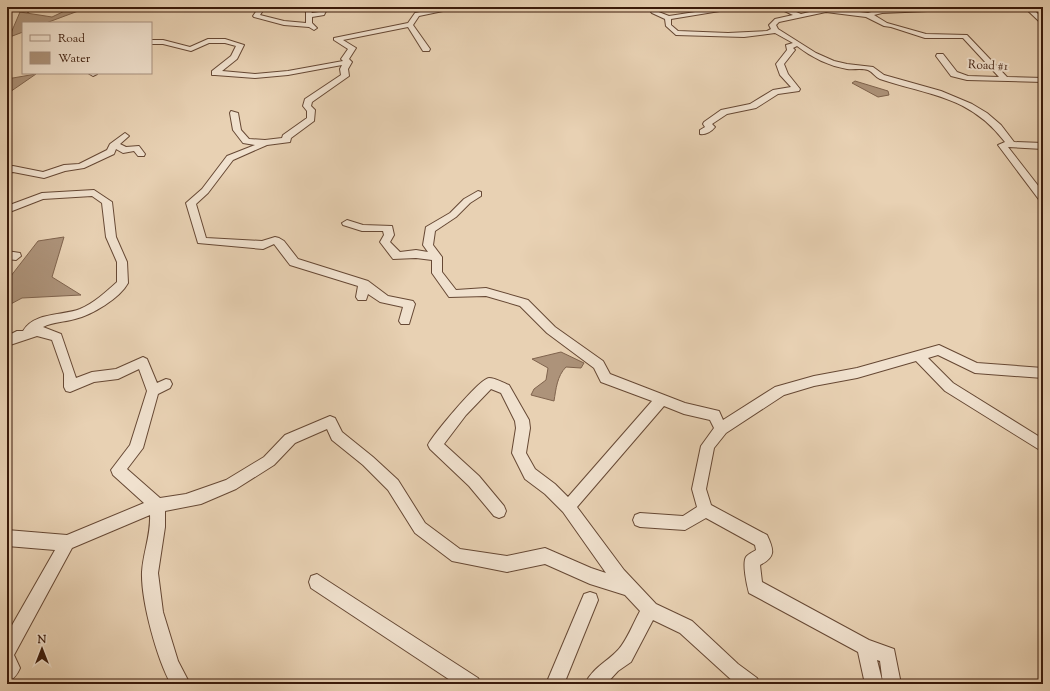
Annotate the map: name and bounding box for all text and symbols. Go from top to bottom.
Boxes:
legend [22,22,152,74]
text: Road [58,30,85,48]
text: Water [58,50,91,68]
street label: Road #1 [968,56,1008,76]
north arrow [22,629,62,669]
text: N [37,632,47,648]

